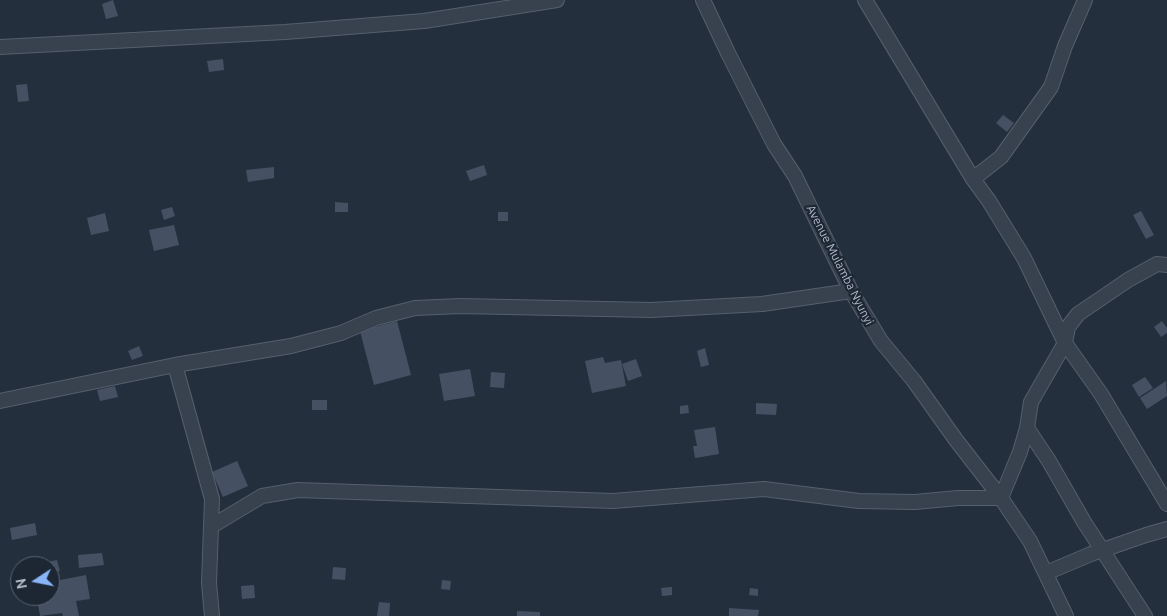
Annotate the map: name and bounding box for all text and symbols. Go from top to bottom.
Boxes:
street label: Avenue Mulamba Nyunyi [803,203,877,327]
north arrow [10,556,60,606]
text: N [12,577,30,590]

